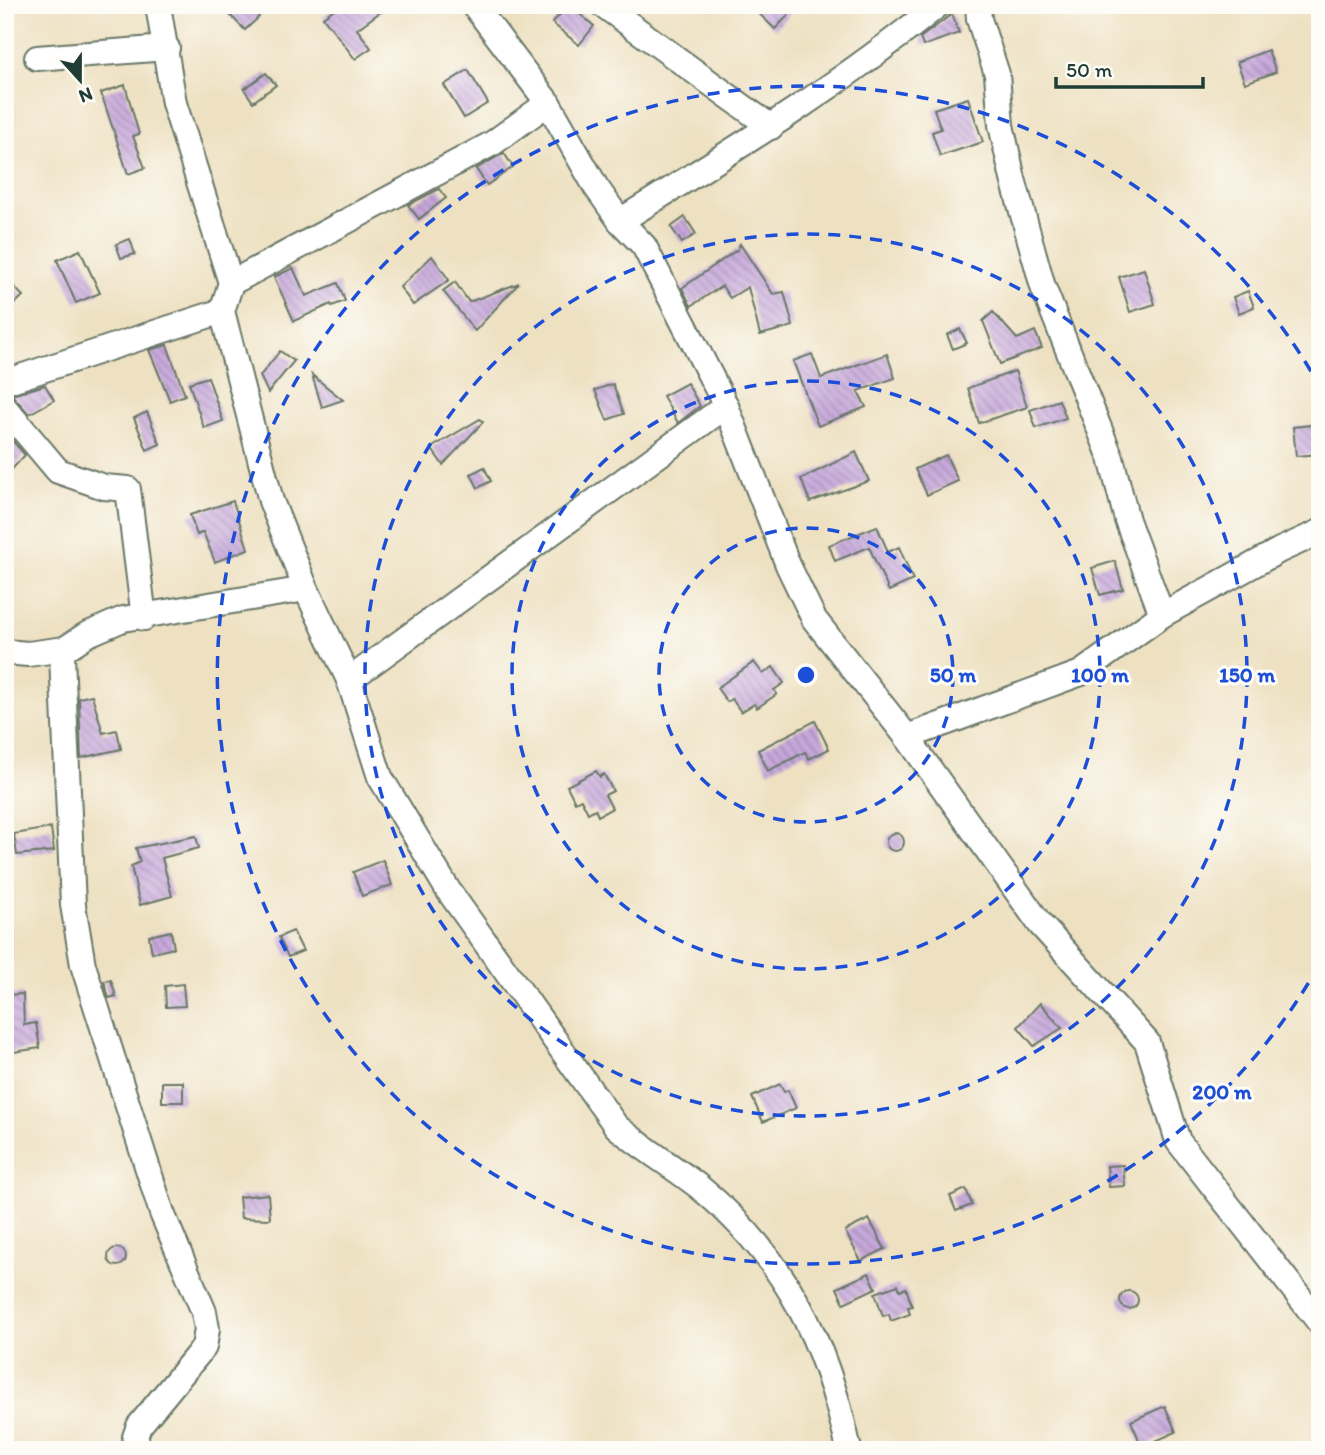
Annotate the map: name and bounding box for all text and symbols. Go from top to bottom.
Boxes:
north arrow [46,46,116,116]
scale bar [1056,46,1202,90]
text: 50 m [1066,57,1113,82]
text: N [76,82,96,108]
text: 50 m [930,662,977,687]
text: 100 m [1071,662,1129,687]
text: 150 m [1219,662,1275,687]
centre of rings [794,663,818,687]
text: 200 m [1192,1079,1252,1104]

